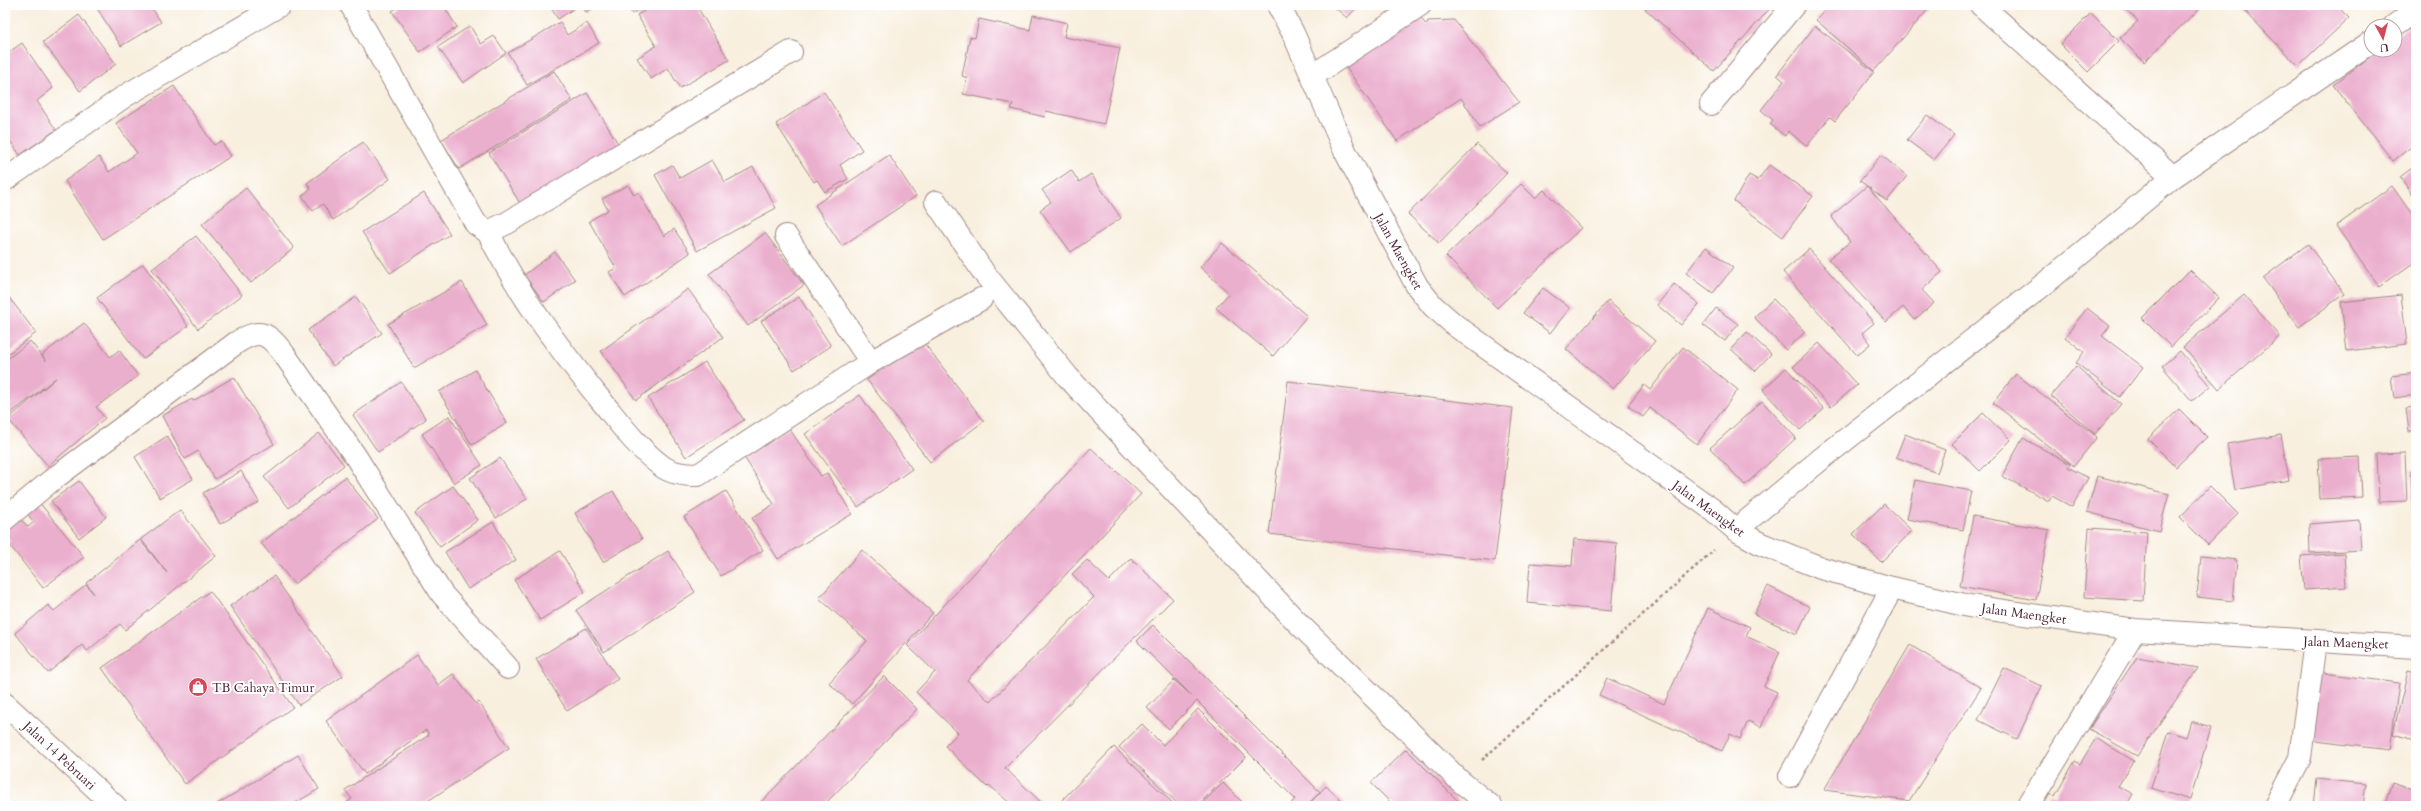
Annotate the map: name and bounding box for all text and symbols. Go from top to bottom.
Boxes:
north arrow [2363,18,2403,58]
text: U [2379,39,2390,55]
street label: Jalan Maengket [1369,208,1427,293]
street label: Jalan Maengket [1667,475,1748,541]
street label: Jalan Maengket [1978,599,2067,629]
street label: Jalan Maengket [2301,632,2389,653]
shop icon: TB Cahaya Timur [187,676,209,698]
place label: TB Cahaya Timur [212,679,314,697]
street label: Jalan 14 Pebruari [18,716,100,794]

